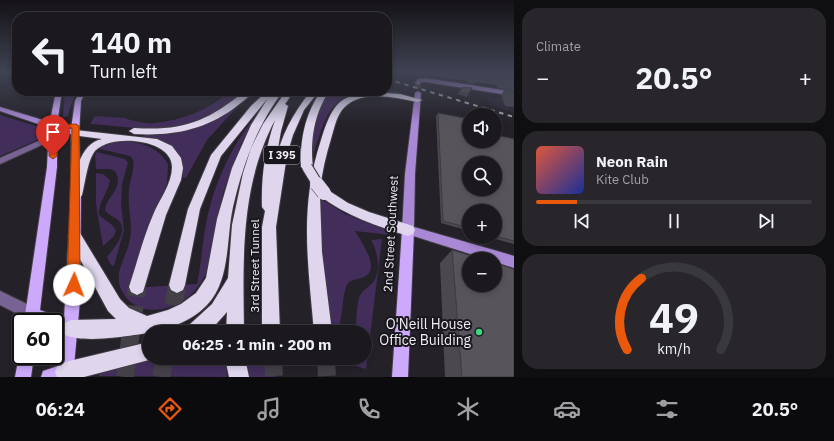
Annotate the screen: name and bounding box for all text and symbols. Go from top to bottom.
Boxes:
text: 140 m [90,24,172,61]
icon: left [24,28,76,80]
text: Climate [536,38,581,55]
text: 20.5° [635,58,713,97]
text: Turn left [90,60,158,83]
text: − [536,63,549,92]
text: + [799,63,812,92]
map controls [462,108,502,292]
button: sound [462,108,502,148]
pin [36,115,70,156]
icon: arrive [42,121,64,143]
road number: I 395 [264,146,300,164]
text: Neon Rain [596,152,668,171]
button: search [462,156,502,196]
text: Kite Club [596,171,649,188]
street label: 2nd Street Southwest [380,175,401,293]
button: + [462,204,502,244]
icon: previous [571,210,593,232]
icon: pause [663,210,685,232]
icon: next [755,210,777,232]
street label: 3rd Street Tunnel [247,219,262,313]
button: − [462,252,502,292]
position arrow [53,264,95,306]
text: 49 [649,289,699,343]
speed limit sign: 60 [12,313,64,365]
place label: O'Neill House Office Building [379,315,472,349]
marker: O'Neill House Office Building [474,327,484,337]
text: 06:25 · 1 min · 200 m [183,335,331,354]
text: km/h [657,338,691,357]
icon: directions [156,395,184,423]
icon: music [255,395,283,423]
icon: phone [355,395,383,423]
icon: climate [454,395,482,423]
icon: car [553,395,581,423]
icon: filters [653,395,681,423]
text: 06:24 [36,398,85,421]
text: 20.5° [752,398,798,421]

